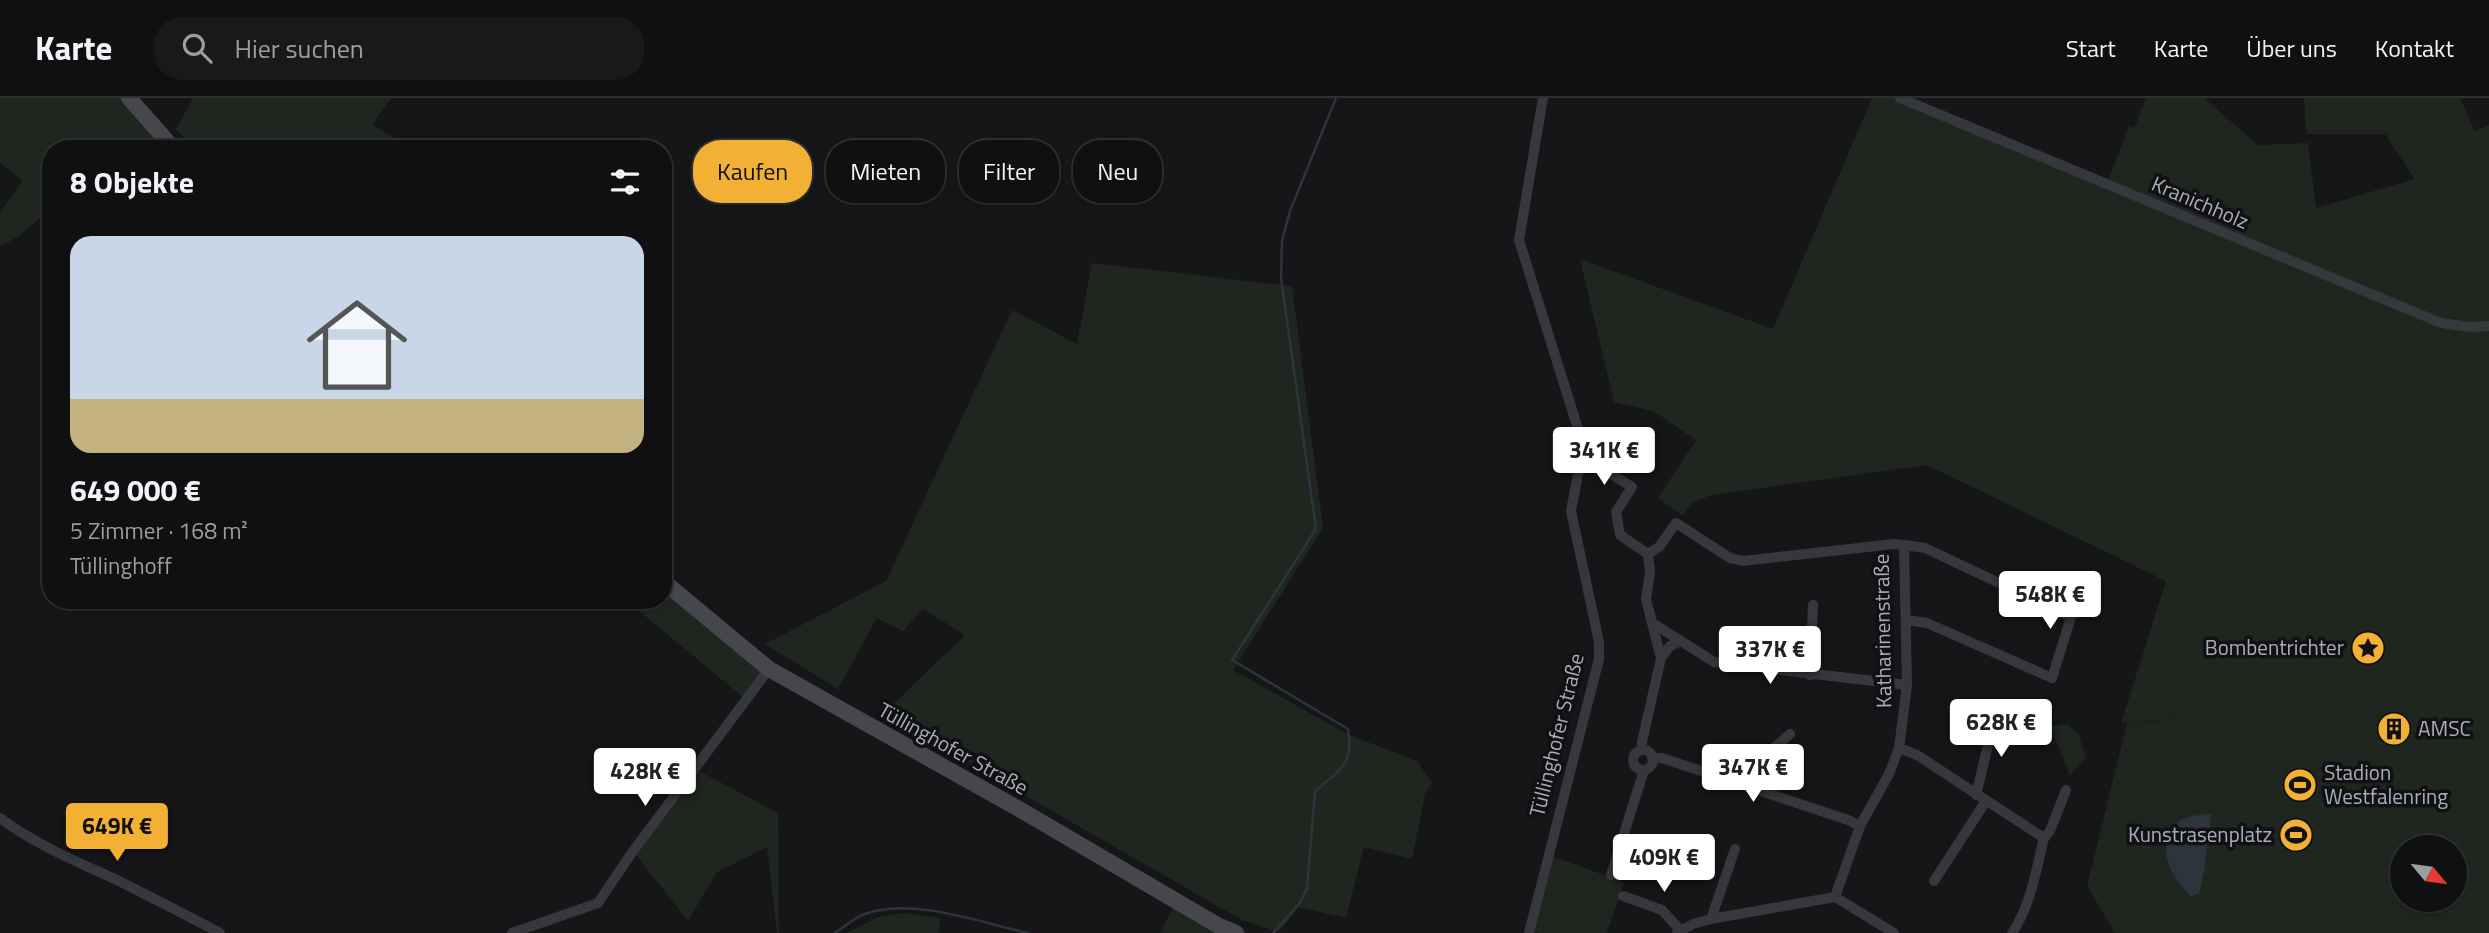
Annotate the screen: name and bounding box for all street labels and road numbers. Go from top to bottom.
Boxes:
street label: Kranichholz [2147,167,2254,237]
street label: Katharinenstraße [1865,554,1899,708]
street label: Tüllinghofer Straße [1520,650,1592,820]
street label: Tüllinghofer Straße [873,694,1034,803]

